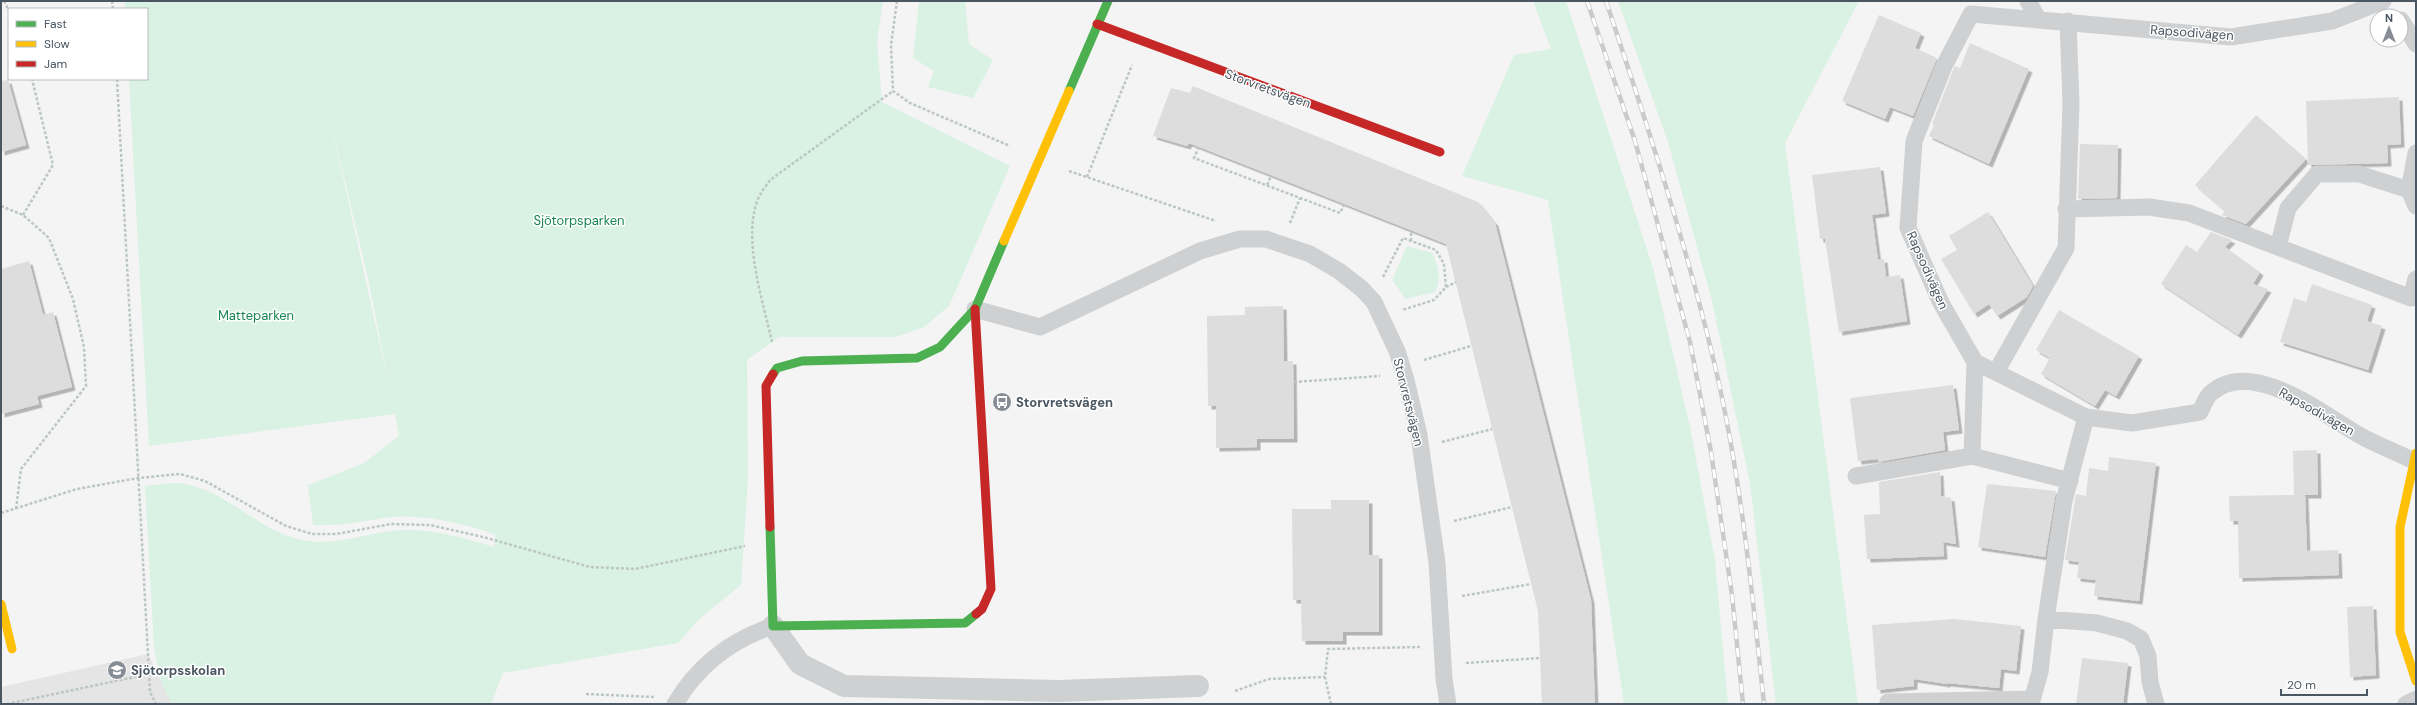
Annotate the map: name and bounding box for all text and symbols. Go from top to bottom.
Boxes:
legend [8,8,148,80]
north arrow [2369,8,2409,48]
text: N [2385,11,2393,25]
text: Fast [44,16,67,32]
street label: Rapsodivägen [2150,21,2234,44]
text: Slow [44,36,70,52]
text: Jam [44,56,67,72]
street label: Storvretsvägen [1223,65,1313,112]
park label: Sjötorpsparken [533,212,625,229]
street label: Rapsodivägen [1903,229,1952,312]
park label: Matteparken [218,307,294,324]
street label: Storvretsvägen [1389,356,1428,448]
street label: Rapsodivägen [2276,384,2357,439]
bus stop icon: Storvretsvägen [991,391,1013,413]
place label: Storvretsvägen [1016,394,1113,411]
school or university icon: Sjötorpsskolan [106,659,128,681]
place label: Sjötorpsskolan [131,662,225,679]
scale bar [2281,671,2367,697]
text: 20 m [2287,677,2316,693]

